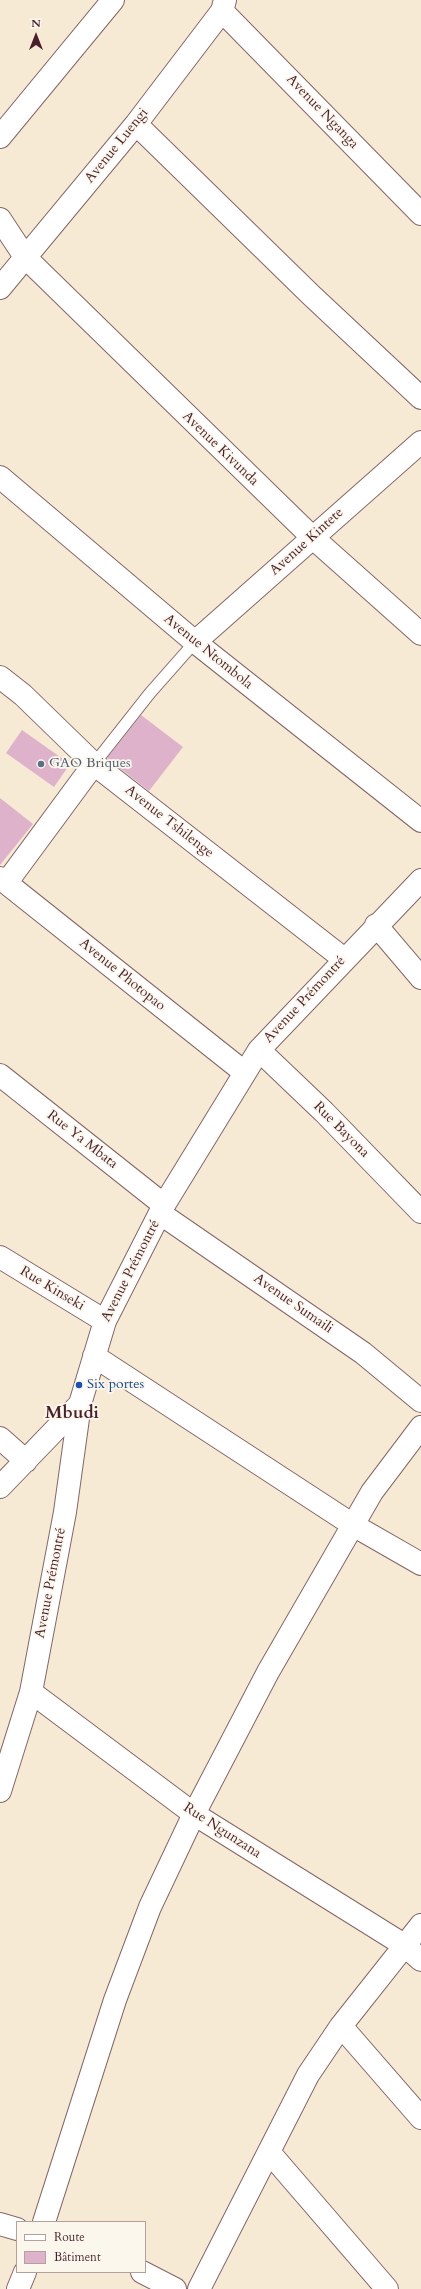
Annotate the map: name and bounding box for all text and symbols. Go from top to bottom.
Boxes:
north arrow [16,16,56,56]
text: N [31,16,41,31]
street label: Avenue Nganga [282,71,362,153]
street label: Avenue Luengi [82,105,152,187]
street label: Avenue Kivunda [178,408,262,490]
street label: Avenue Kintete [267,505,347,579]
street label: Avenue Ntombola [160,611,256,693]
place label: GAO Briques [49,756,131,772]
marker: GAO Briques [36,759,46,769]
street label: Avenue Tshilenge [121,782,217,862]
street label: Avenue Photopao [76,935,168,1015]
street label: Avenue Prémontré [261,953,349,1047]
street label: Rue Bayona [310,1099,372,1161]
street label: Rue Ya Mbata [43,1107,121,1173]
street label: Avenue Prémontré [98,1217,164,1325]
street label: Rue Kinseki [17,1263,87,1315]
street label: Avenue Sumaili [250,1270,336,1338]
place label: Six portes [87,1377,144,1393]
marker: Six portes [74,1380,84,1390]
district label: Mbudi [45,1403,99,1425]
street label: Avenue Prémontré [32,1526,70,1640]
street label: Rue Ngunzana [180,1800,264,1862]
legend [16,2221,146,2273]
text: Route [54,2229,85,2245]
text: Bâtiment [54,2249,101,2265]

